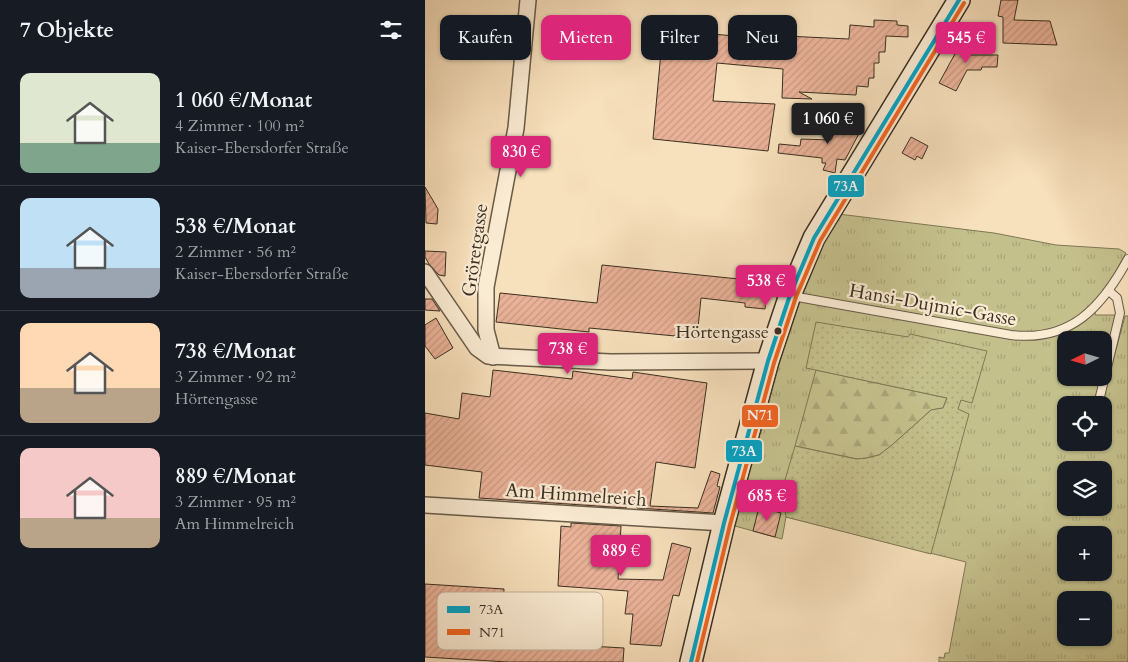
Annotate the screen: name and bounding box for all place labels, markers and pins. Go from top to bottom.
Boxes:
pin: 545 € [931,22,1001,64]
pin: 1 060 € [782,102,874,145]
pin: 830 € [486,136,556,178]
pin: 538 € [731,264,801,307]
place label: Hörtengasse [675,320,769,345]
marker: Hörtengasse [773,326,783,336]
pin: 738 € [533,332,603,375]
pin: 685 € [732,480,802,522]
pin: 889 € [586,534,656,577]

